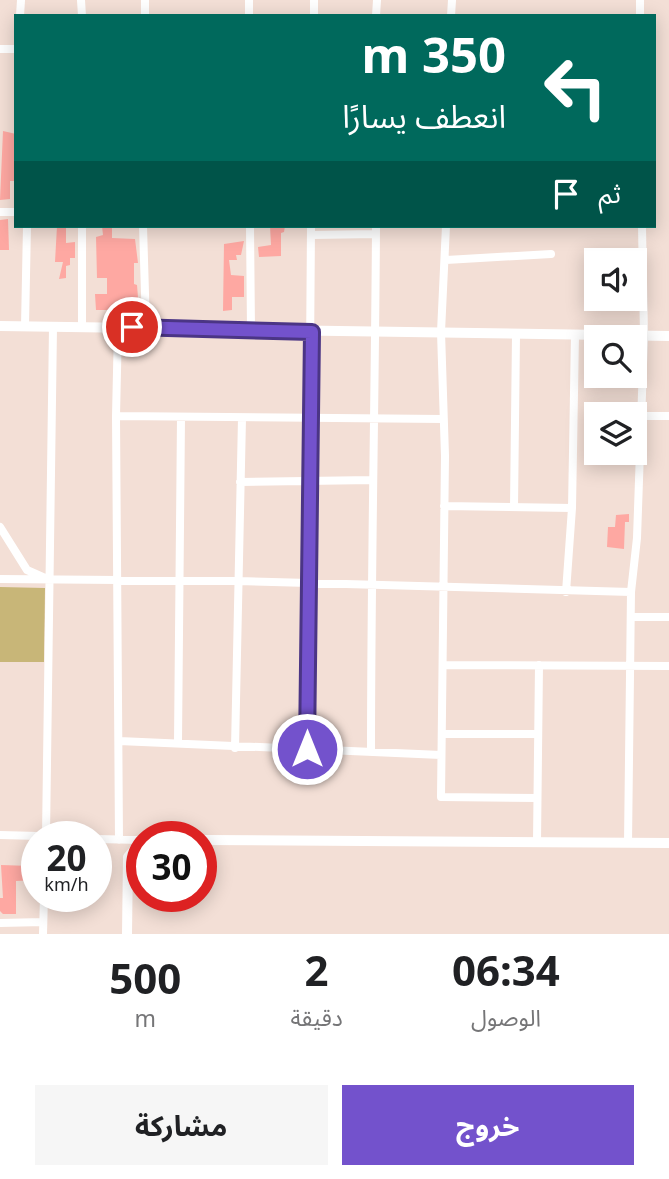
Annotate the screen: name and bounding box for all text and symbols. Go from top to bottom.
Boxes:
text: 350 m [361,21,506,87]
icon: left [530,42,621,133]
text: انعطف يسارًا [342,94,506,137]
icon: arrive [547,175,585,213]
text: ثم [599,175,621,211]
map controls [584,248,647,465]
button: sound [584,248,647,311]
pin [102,297,162,357]
icon: arrive [113,308,151,346]
button: search [584,325,647,388]
button: layers [584,402,647,465]
position arrow [270,712,344,786]
speed limit sign: 30 [126,821,217,912]
text: 20 [46,834,87,881]
text: km/h [44,872,89,896]
text: 2 [305,941,329,998]
text: 06:34 [452,941,560,998]
text: 500 [109,949,181,1006]
text: دقيقة [290,1001,343,1033]
text: الوصول [471,1001,541,1033]
text: m [134,1002,156,1034]
button: مشاركة [35,1085,328,1165]
button: خروج [342,1085,634,1165]

